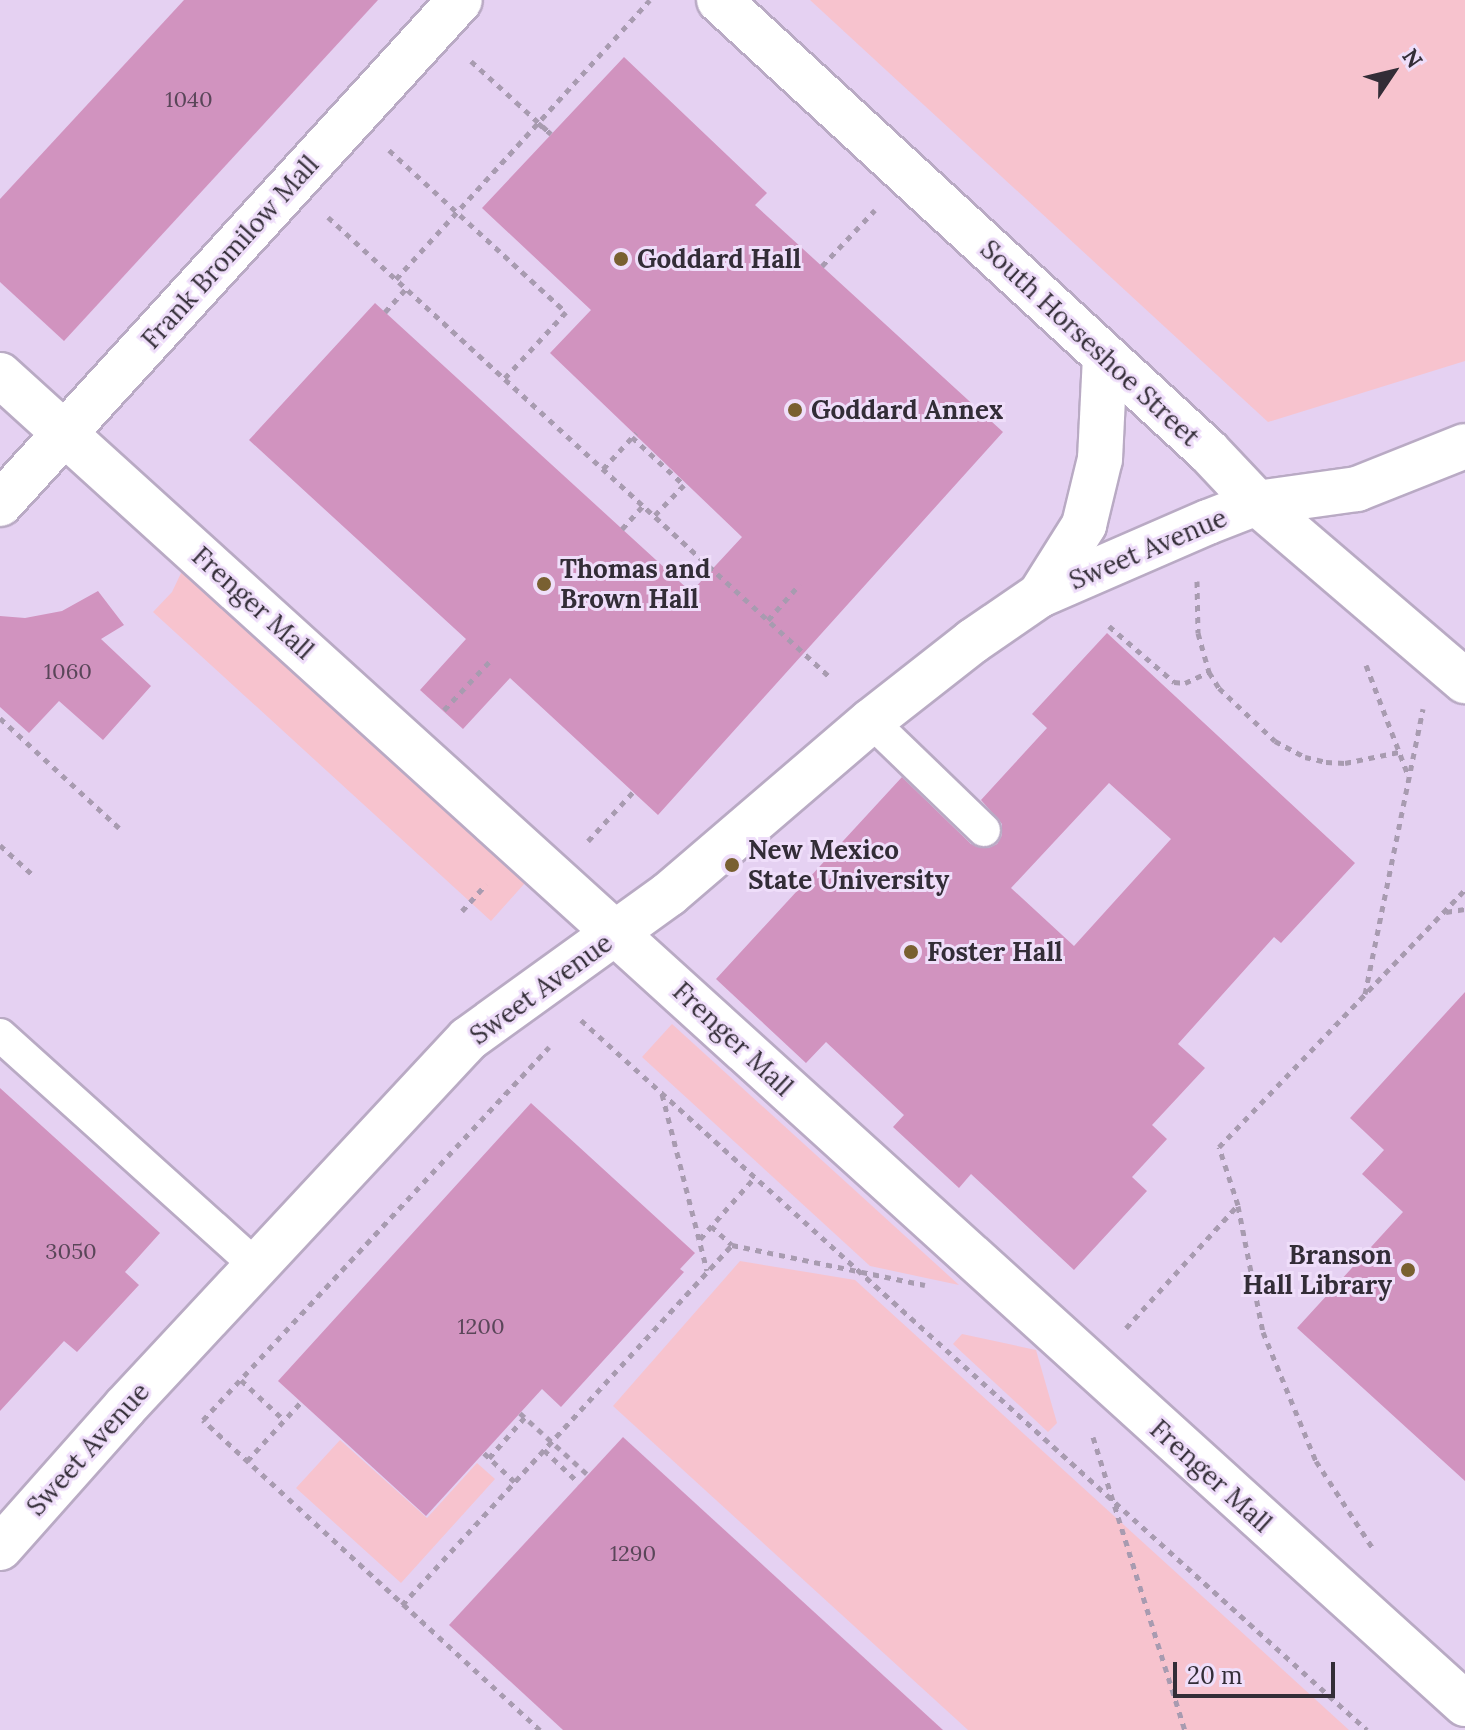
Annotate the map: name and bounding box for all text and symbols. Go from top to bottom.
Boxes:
north arrow [1353,32,1433,112]
text: N [1396,43,1429,73]
house number: 1040 [165,87,213,113]
street label: Frank Bromilow Mall [135,149,325,355]
street label: South Horseshoe Street [974,233,1206,453]
place label: Goddard Hall [637,243,801,275]
marker: Goddard Hall [612,250,630,268]
place label: Goddard Annex [811,394,1003,426]
marker: Goddard Annex [786,401,804,419]
street label: Sweet Avenue [1065,502,1231,596]
street label: Frenger Mall [186,540,320,666]
place label: Thomas and Brown Hall [560,553,710,614]
marker: Thomas and Brown Hall [535,575,553,593]
house number: 1060 [44,659,92,685]
place label: New Mexico State University [748,834,949,896]
marker: New Mexico State University [723,856,741,874]
street label: Sweet Avenue [464,927,618,1051]
place label: Foster Hall [927,936,1063,968]
marker: Foster Hall [902,943,920,961]
street label: Frenger Mall [666,975,800,1103]
house number: 3050 [45,1239,97,1265]
place label: Branson Hall Library [1242,1239,1392,1300]
marker: Branson Hall Library [1399,1261,1417,1279]
house number: 1200 [457,1314,505,1340]
street label: Sweet Avenue [20,1376,156,1522]
street label: Frenger Mall [1144,1413,1278,1539]
house number: 1290 [610,1541,656,1567]
scale bar [1177,1646,1339,1696]
text: 20 m [1187,1660,1243,1691]

